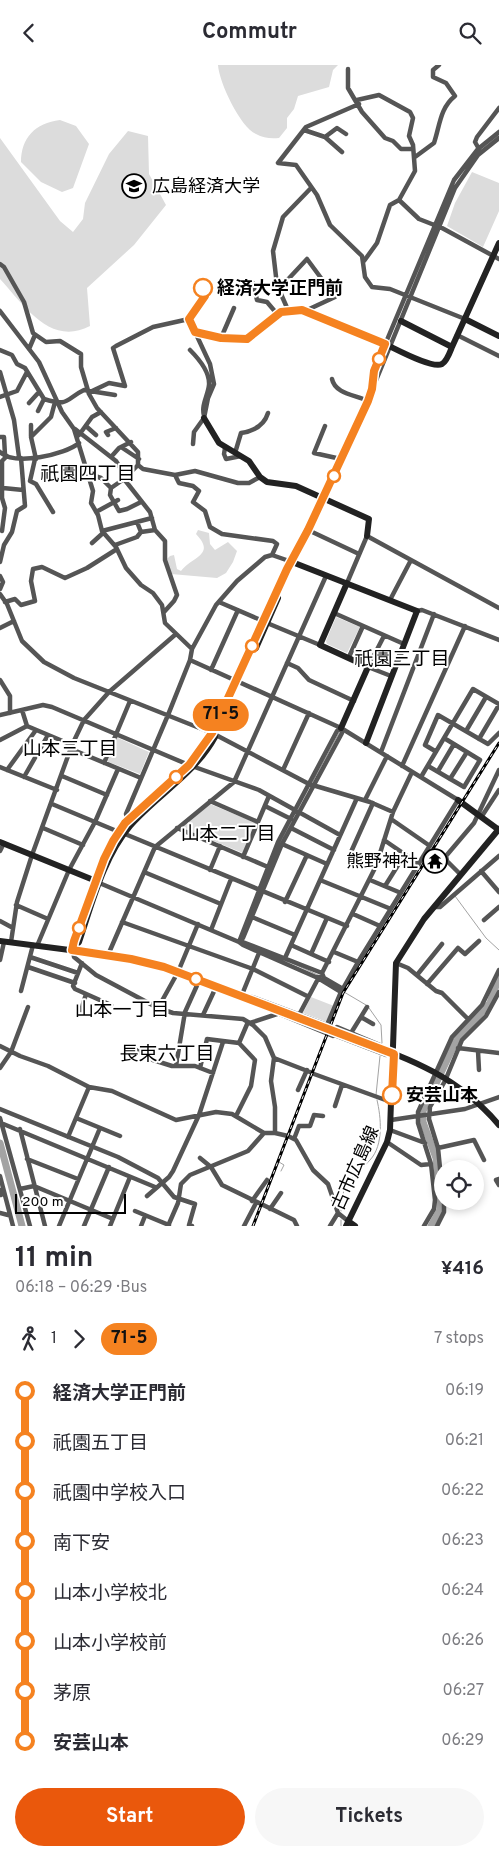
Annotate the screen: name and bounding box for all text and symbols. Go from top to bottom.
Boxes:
icon: back [15,19,43,47]
text: Commutr [202,19,297,46]
icon: search [456,19,484,47]
school or university icon: 広島経済大学 [121,173,147,199]
place label: 広島経済大学 [152,176,260,199]
marker: 経済大学正門前 [193,278,213,298]
place label: 経済大学正門前 [217,278,343,301]
unlabelled marker [372,352,386,366]
district label: 祇園四丁目 [40,463,136,487]
unlabelled marker [327,469,341,483]
unlabelled marker [245,639,259,653]
district label: 祇園三丁目 [354,648,450,672]
line badge: 71-5 [186,699,256,731]
text: 71-5 [203,703,239,726]
district label: 山本三丁目 [22,738,118,762]
unlabelled marker [169,770,183,784]
district label: 山本二丁目 [180,823,276,847]
temple icon: 熊野神社 [422,848,448,874]
place label: 熊野神社 [346,851,418,874]
unlabelled marker [72,921,86,935]
unlabelled marker [189,972,203,986]
district label: 山本一丁目 [74,999,170,1023]
district label: 長束六丁目 [119,1043,215,1067]
marker: 安芸山本 [382,1085,402,1105]
place label: 安芸山本 [406,1085,478,1108]
street label: 古市広島線 [328,1123,385,1214]
map controls [434,1160,484,1210]
button: locate [434,1160,484,1210]
scale bar [15,1191,126,1214]
text: 200 m [22,1194,64,1211]
text: 11 min [15,1241,93,1277]
text: ¥416 [441,1257,484,1281]
text: 06:18 – 06:29 · Bus [15,1278,147,1298]
icon: walk [15,1325,43,1353]
icon: forward [65,1325,93,1353]
text: 71-5 [111,1327,147,1350]
text: 1 [51,1329,57,1349]
text: 7 stops [434,1329,484,1349]
text: 06:19 [445,1381,484,1401]
text: 経済大学正門前 [53,1382,186,1406]
text: 06:21 [445,1431,484,1451]
text: 祇園五丁目 [53,1432,148,1456]
text: 06:22 [441,1481,484,1501]
text: 祇園中学校入口 [53,1482,186,1506]
text: 06:23 [441,1531,484,1551]
text: 南下安 [53,1532,110,1556]
text: 06:24 [441,1581,484,1601]
text: 山本小学校北 [53,1582,167,1606]
text: 06:26 [441,1631,484,1651]
text: 山本小学校前 [53,1632,167,1656]
text: 06:27 [443,1681,484,1701]
text: 茅原 [53,1682,91,1706]
text: 06:29 [441,1731,484,1751]
text: 安芸山本 [53,1732,129,1756]
button: Start [15,1788,245,1846]
button: Tickets [255,1788,484,1846]

